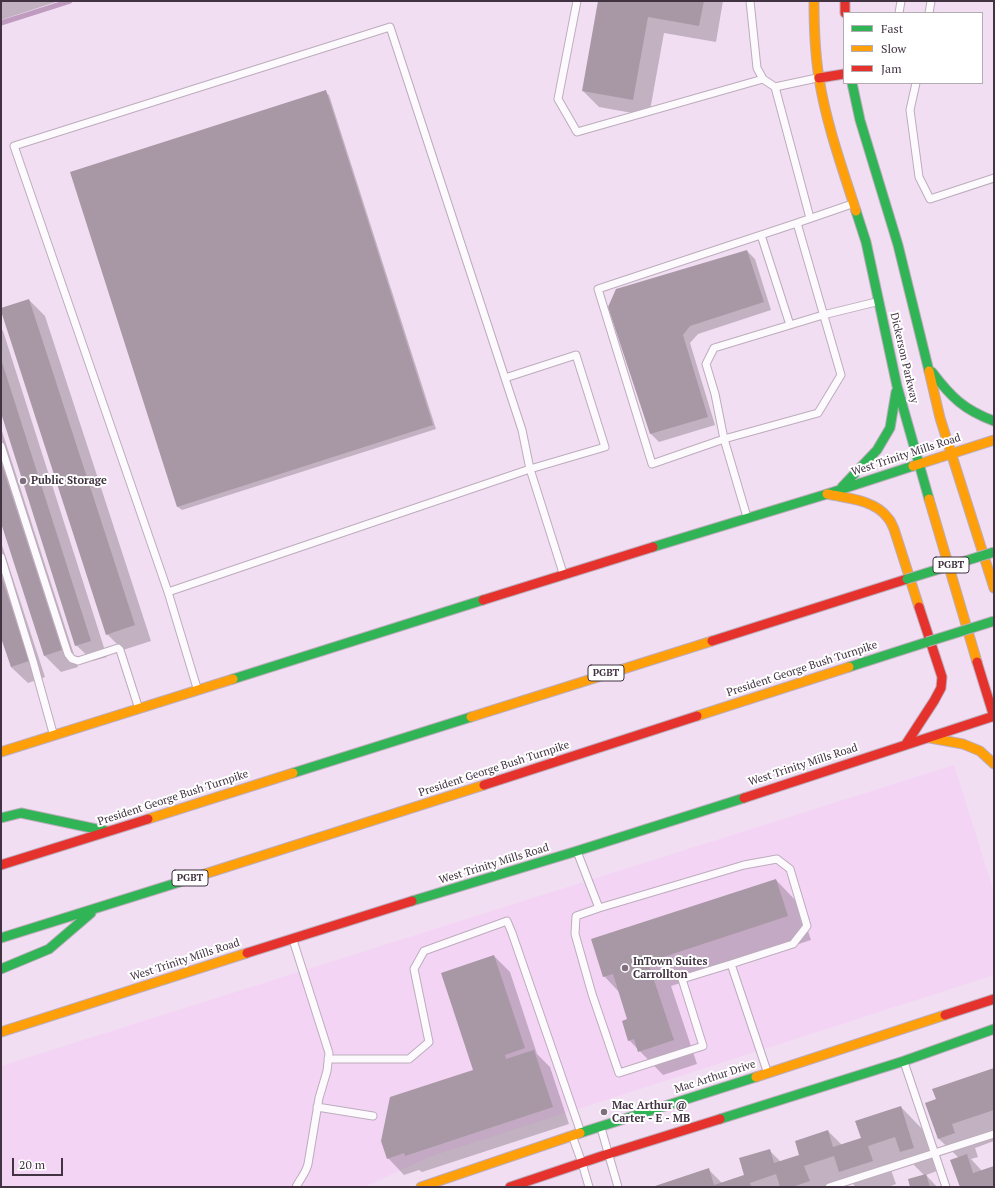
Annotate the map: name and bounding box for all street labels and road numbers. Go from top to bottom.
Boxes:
street label: Dickerson Parkway [887,311,921,405]
street label: West Trinity Mills Road [850,431,962,479]
road number: PGBT [933,557,969,573]
street label: President George Bush Turnpike [725,638,879,700]
road number: PGBT [588,665,624,681]
street label: President George Bush Turnpike [417,738,571,800]
street label: West Trinity Mills Road [747,741,859,789]
street label: President George Bush Turnpike [96,767,250,829]
street label: West Trinity Mills Road [437,841,551,887]
road number: PGBT [172,870,208,886]
street label: West Trinity Mills Road [129,936,241,984]
street label: Mac Arthur Drive [673,1058,757,1096]

